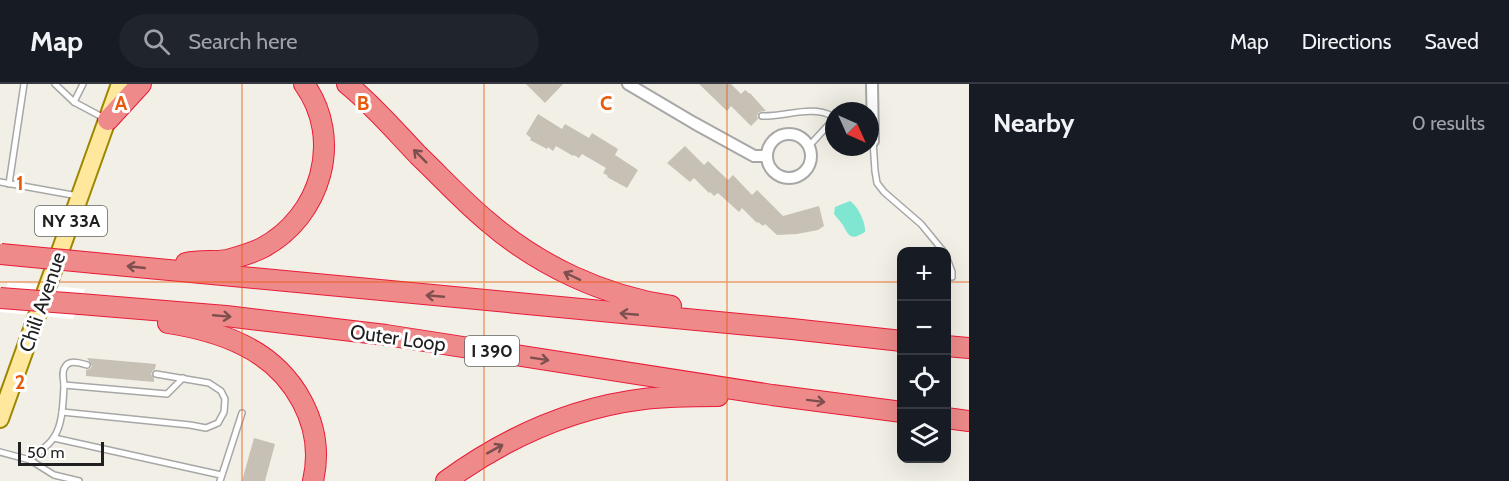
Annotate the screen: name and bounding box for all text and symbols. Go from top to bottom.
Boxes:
search box [119,14,539,68]
text: Map [30,24,83,58]
icon: search [140,25,173,58]
text: Search here [188,28,297,55]
text: Map [1230,29,1269,54]
text: Directions [1302,29,1391,54]
text: Saved [1424,29,1479,54]
text: A [115,91,128,115]
text: B [357,91,369,115]
text: C [600,91,612,115]
north arrow [825,102,879,156]
text: Nearby [993,107,1074,139]
text: 0 results [1412,111,1485,135]
one-way arrow [413,149,428,163]
text: 1 [16,171,24,195]
road number: NY 33A [35,206,107,236]
map controls [897,247,951,463]
button: + [897,247,951,301]
street label: Chili Avenue [14,249,70,355]
one-way arrow [127,261,147,272]
one-way arrow [564,269,582,281]
one-way arrow [425,290,445,301]
button: − [897,301,951,355]
one-way arrow [619,308,639,319]
one-way arrow [212,311,232,322]
street label: Outer Loop [349,319,447,357]
road number: I 390 [465,336,519,366]
one-way arrow [530,354,550,365]
button: locate [897,355,951,409]
text: 2 [15,370,25,394]
one-way arrow [806,396,826,407]
button: layers [897,409,951,463]
scale bar [18,439,104,466]
text: 50 m [27,443,64,462]
one-way arrow [485,443,503,454]

